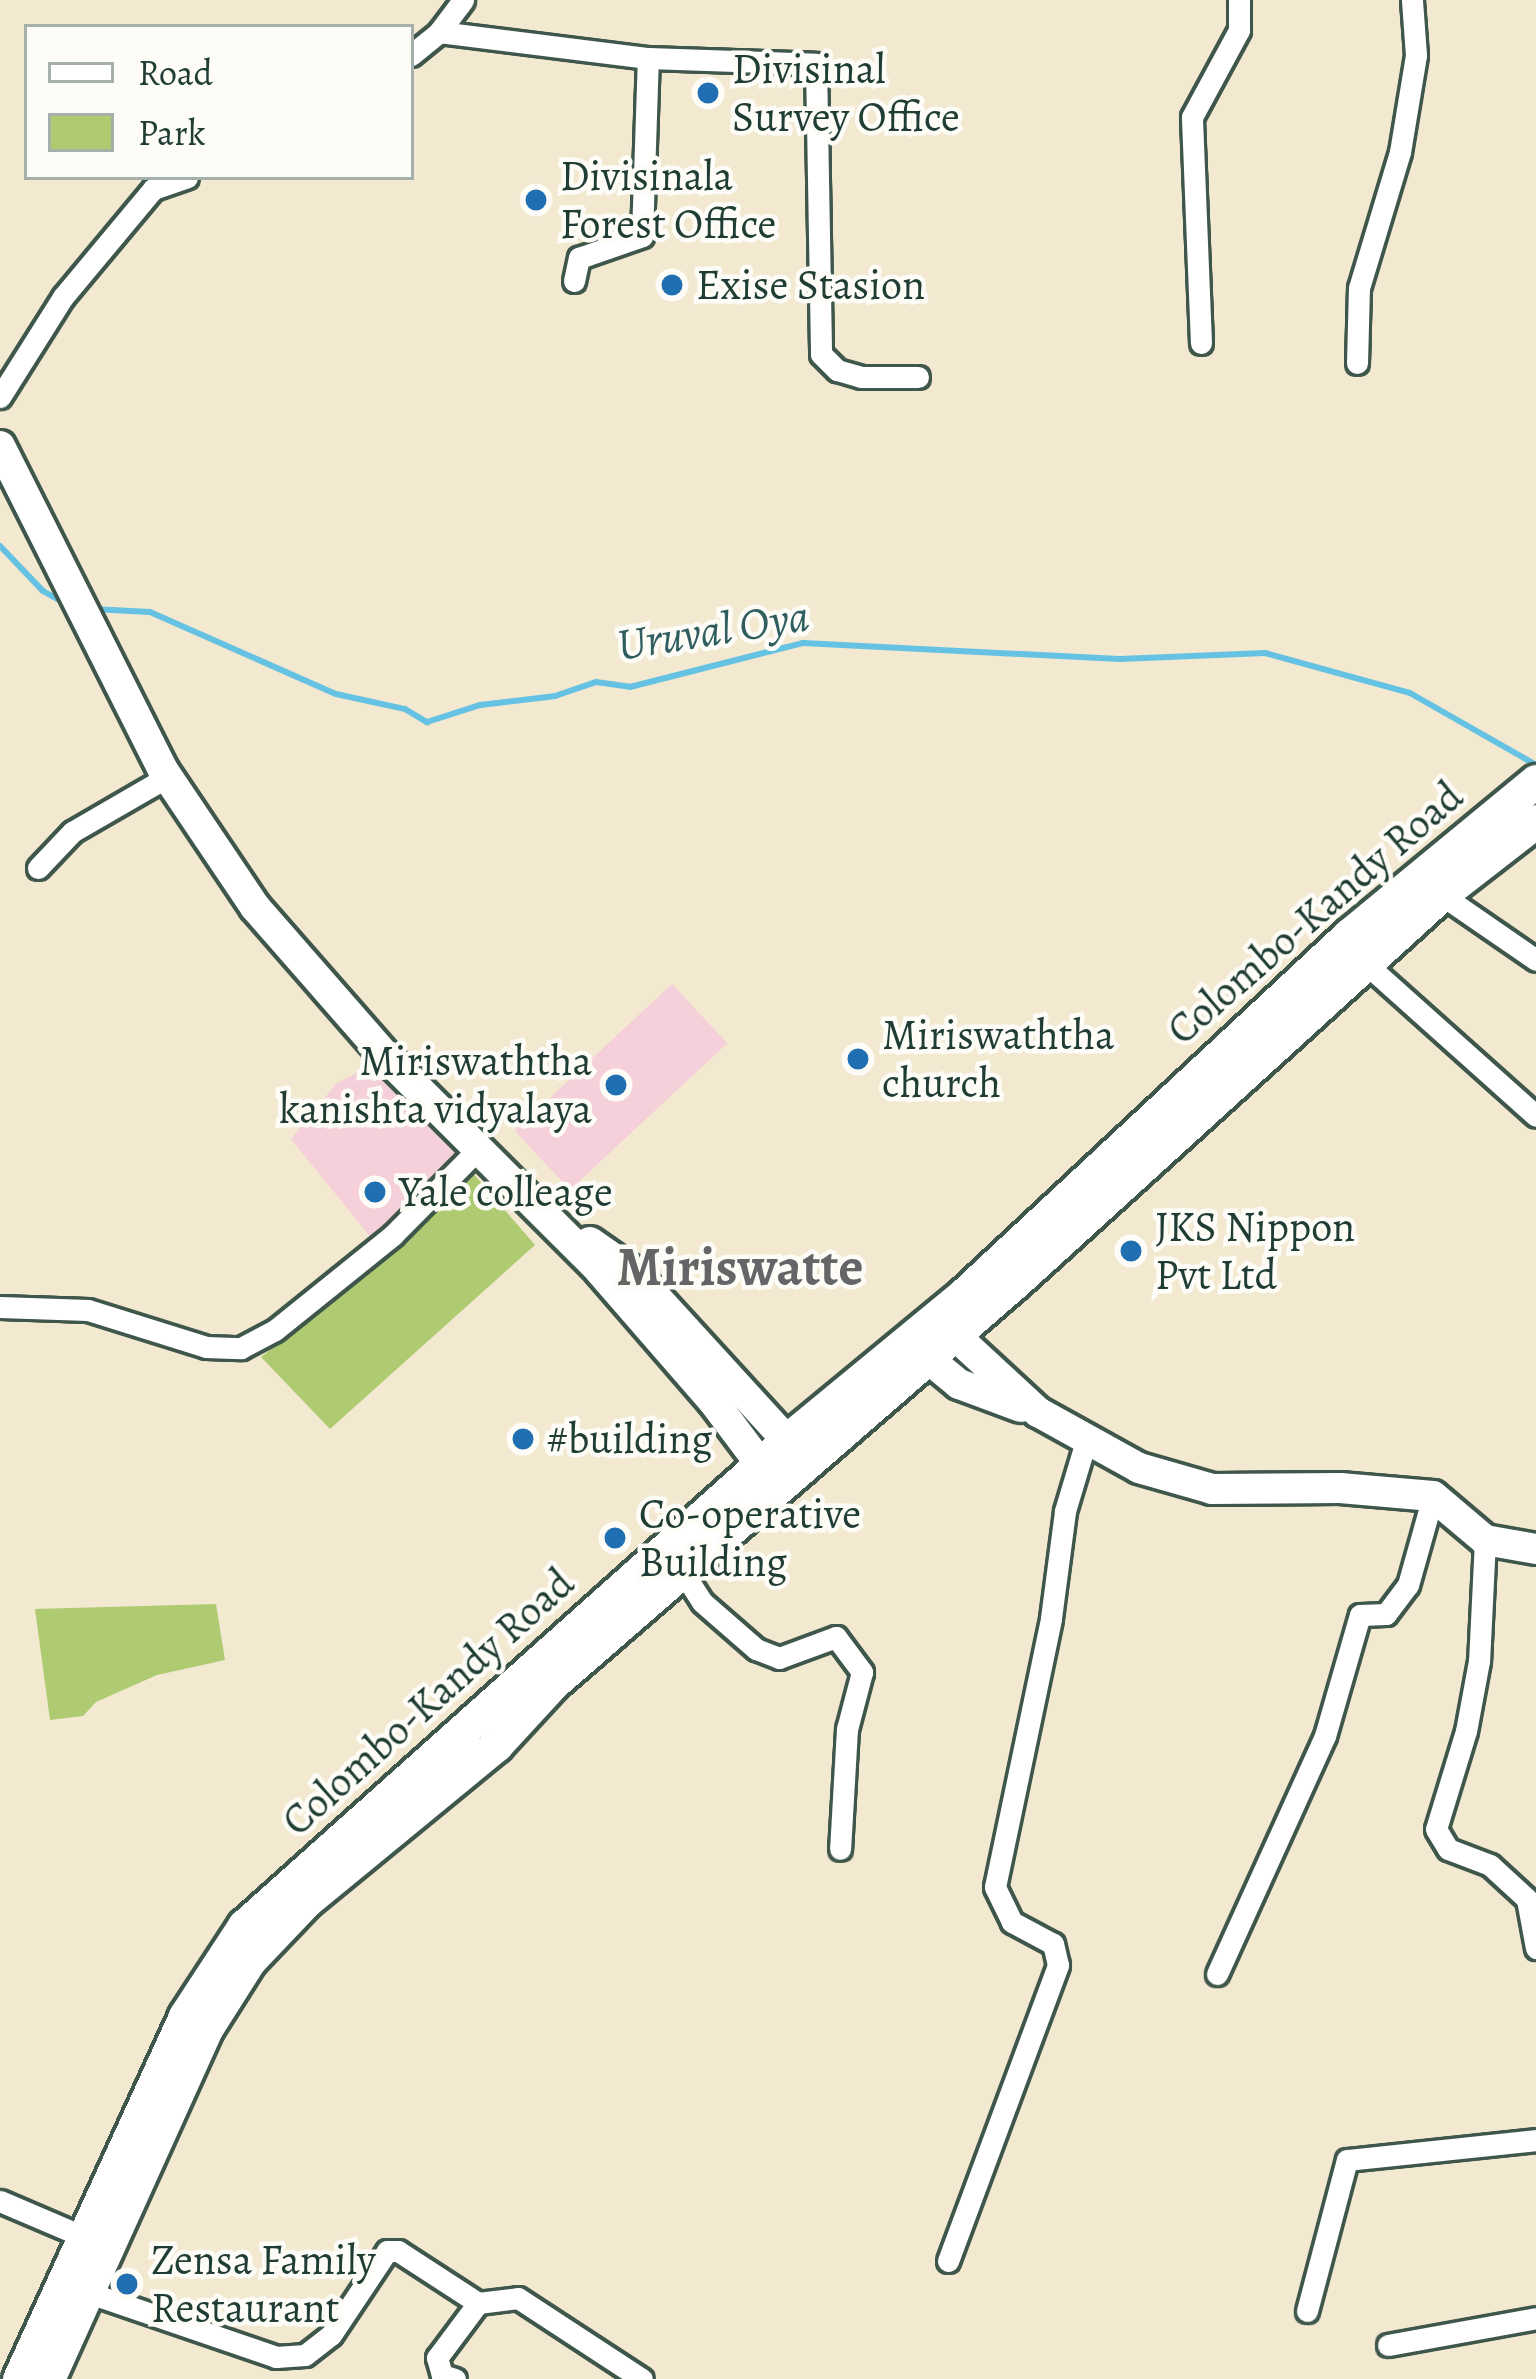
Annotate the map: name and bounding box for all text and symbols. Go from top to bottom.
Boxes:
legend [24,24,414,180]
place label: Divisinal Survey Office [732,44,960,142]
text: Road [138,48,213,97]
marker: Divisinal Survey Office [695,80,721,106]
text: Park [138,108,206,157]
place label: Divisinala Forest Office [560,151,776,249]
marker: Divisinala Forest Office [523,187,549,213]
place label: Exise Stasion [696,260,925,310]
marker: Exise Stasion [659,272,685,298]
water label: Uruval Oya [613,589,813,673]
street label: Colombo-Kandy Road [1157,771,1473,1055]
place label: Miriswaththa church [882,1010,1114,1108]
place label: Miriswaththa kanishta vidyalaya [279,1036,592,1134]
marker: Miriswaththa church [845,1046,871,1072]
marker: Miriswaththa kanishta vidyalaya [603,1072,629,1098]
place label: Yale colleage [399,1167,613,1217]
marker: Yale colleage [362,1179,388,1205]
place label: JKS Nippon Pvt Ltd [1155,1202,1355,1300]
district label: Miriswatte [617,1235,863,1299]
marker: JKS Nippon Pvt Ltd [1118,1238,1144,1264]
place label: #building [547,1414,713,1464]
marker: #building [510,1426,536,1452]
place label: Co-operative Building [639,1489,861,1588]
marker: Co-operative Building [602,1525,628,1551]
street label: Colombo-Kandy Road [272,1558,584,1846]
place label: Zensa Family Restaurant [151,2235,376,2334]
marker: Zensa Family Restaurant [114,2271,140,2297]

